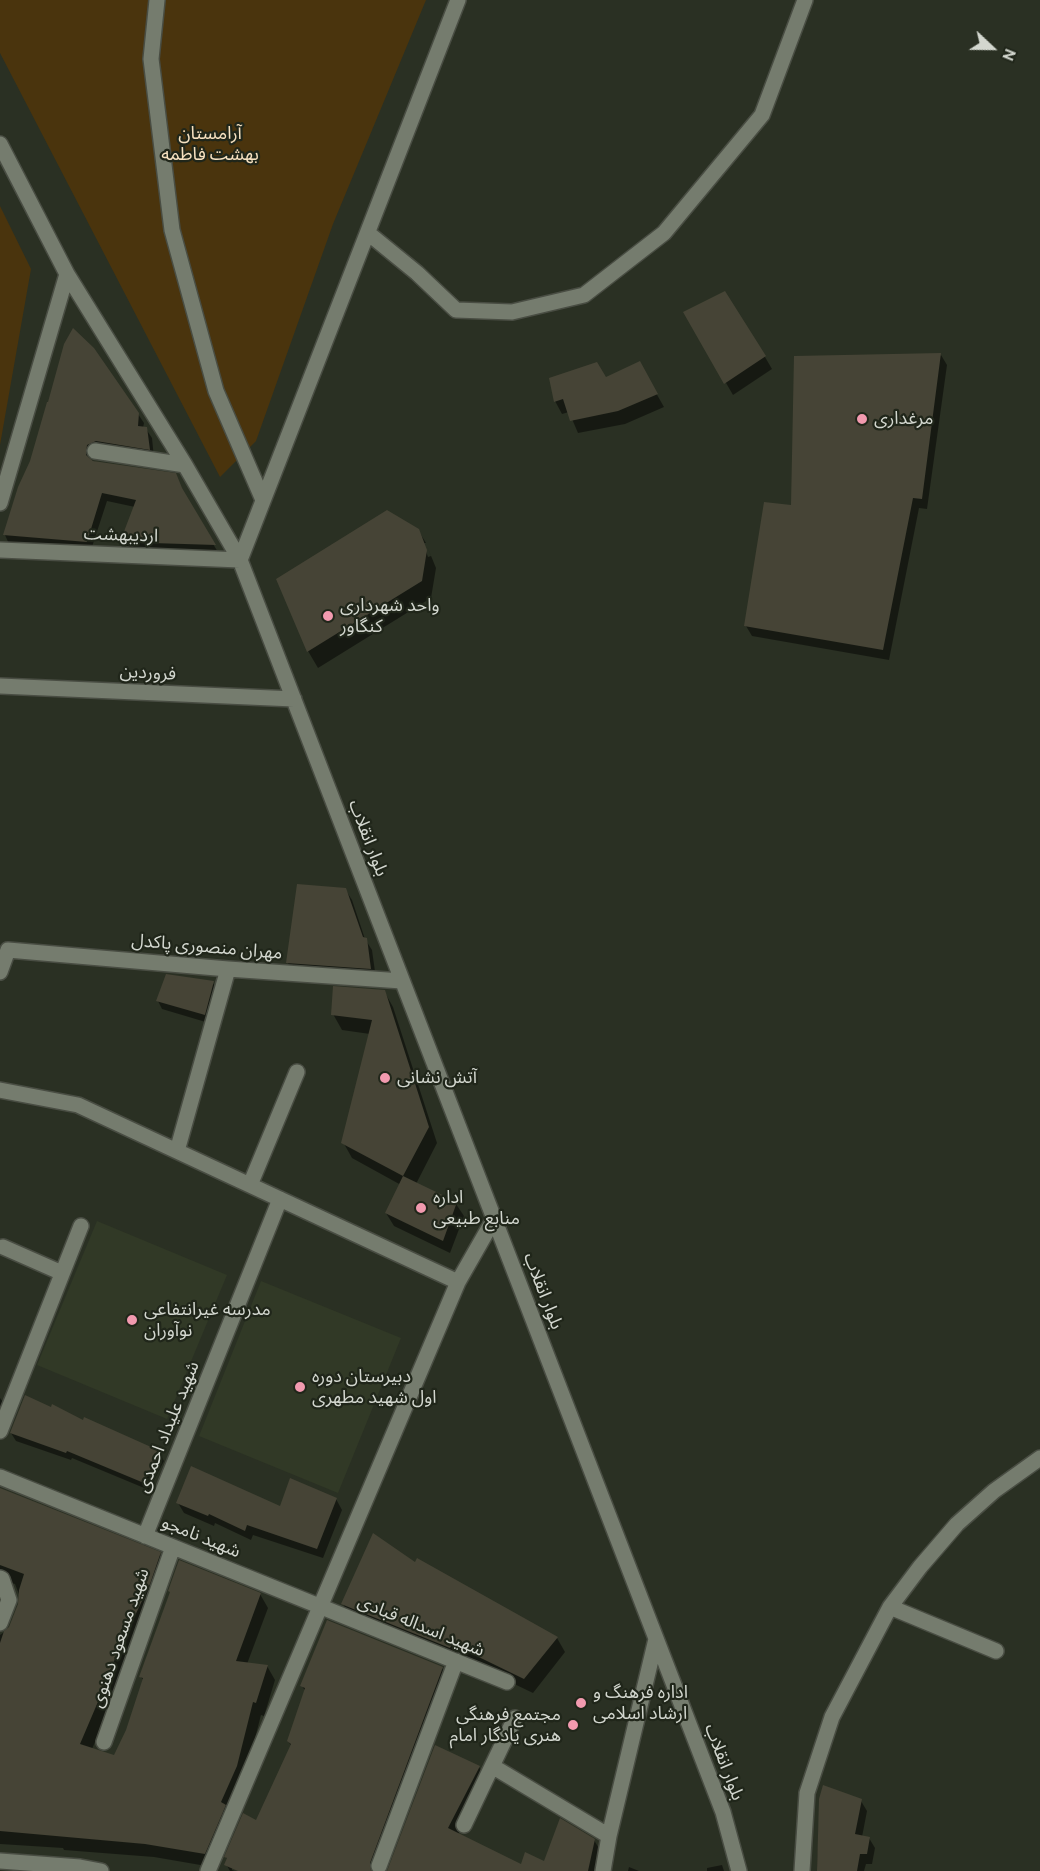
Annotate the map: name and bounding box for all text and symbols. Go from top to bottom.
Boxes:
north arrow [962,18,1022,78]
text: N [998,46,1020,64]
park label: آرامستان بهشت فاطمه [161,123,259,166]
place label: مرغداری [874,408,933,430]
marker: مرغداری [855,412,869,426]
street label: اردیبهشت [83,523,159,547]
place label: واحد شهرداری کنگاور [340,595,440,638]
marker: واحد شهرداری کنگاور [321,609,335,623]
street label: فروردین [119,661,177,685]
street label: بلوار انقلاب [344,797,392,879]
street label: مهران منصوری پاکدل [131,930,283,964]
place label: آتش نشانی [397,1067,477,1089]
marker: آتش نشانی [378,1071,392,1085]
place label: اداره منابع طبیعی [433,1187,520,1230]
marker: اداره منابع طبیعی [414,1201,428,1215]
street label: بلوار انقلاب [519,1250,567,1332]
place label: مدرسه غیرانتفاعی نوآوران [144,1299,271,1342]
marker: مدرسه غیرانتفاعی نوآوران [125,1313,139,1327]
street label: شهید علیداد احمدی [132,1358,204,1496]
place label: دبیرستان دوره اول شهید مطهری [312,1366,437,1408]
marker: دبیرستان دوره اول شهید مطهری [293,1380,307,1394]
street label: شهید نامجو [158,1511,244,1563]
street label: شهید مسعود دهنوی [86,1565,154,1711]
street label: شهید اسداله قبادی [354,1591,488,1661]
place label: اداره فرهنگ و ارشاد اسلامی [593,1682,688,1724]
marker: اداره فرهنگ و ارشاد اسلامی [574,1696,588,1710]
place label: مجتمع فرهنگی هنری یادگار امام [449,1704,561,1746]
marker: مجتمع فرهنگی هنری یادگار امام [566,1718,580,1732]
street label: بلوار انقلاب [700,1721,748,1803]

